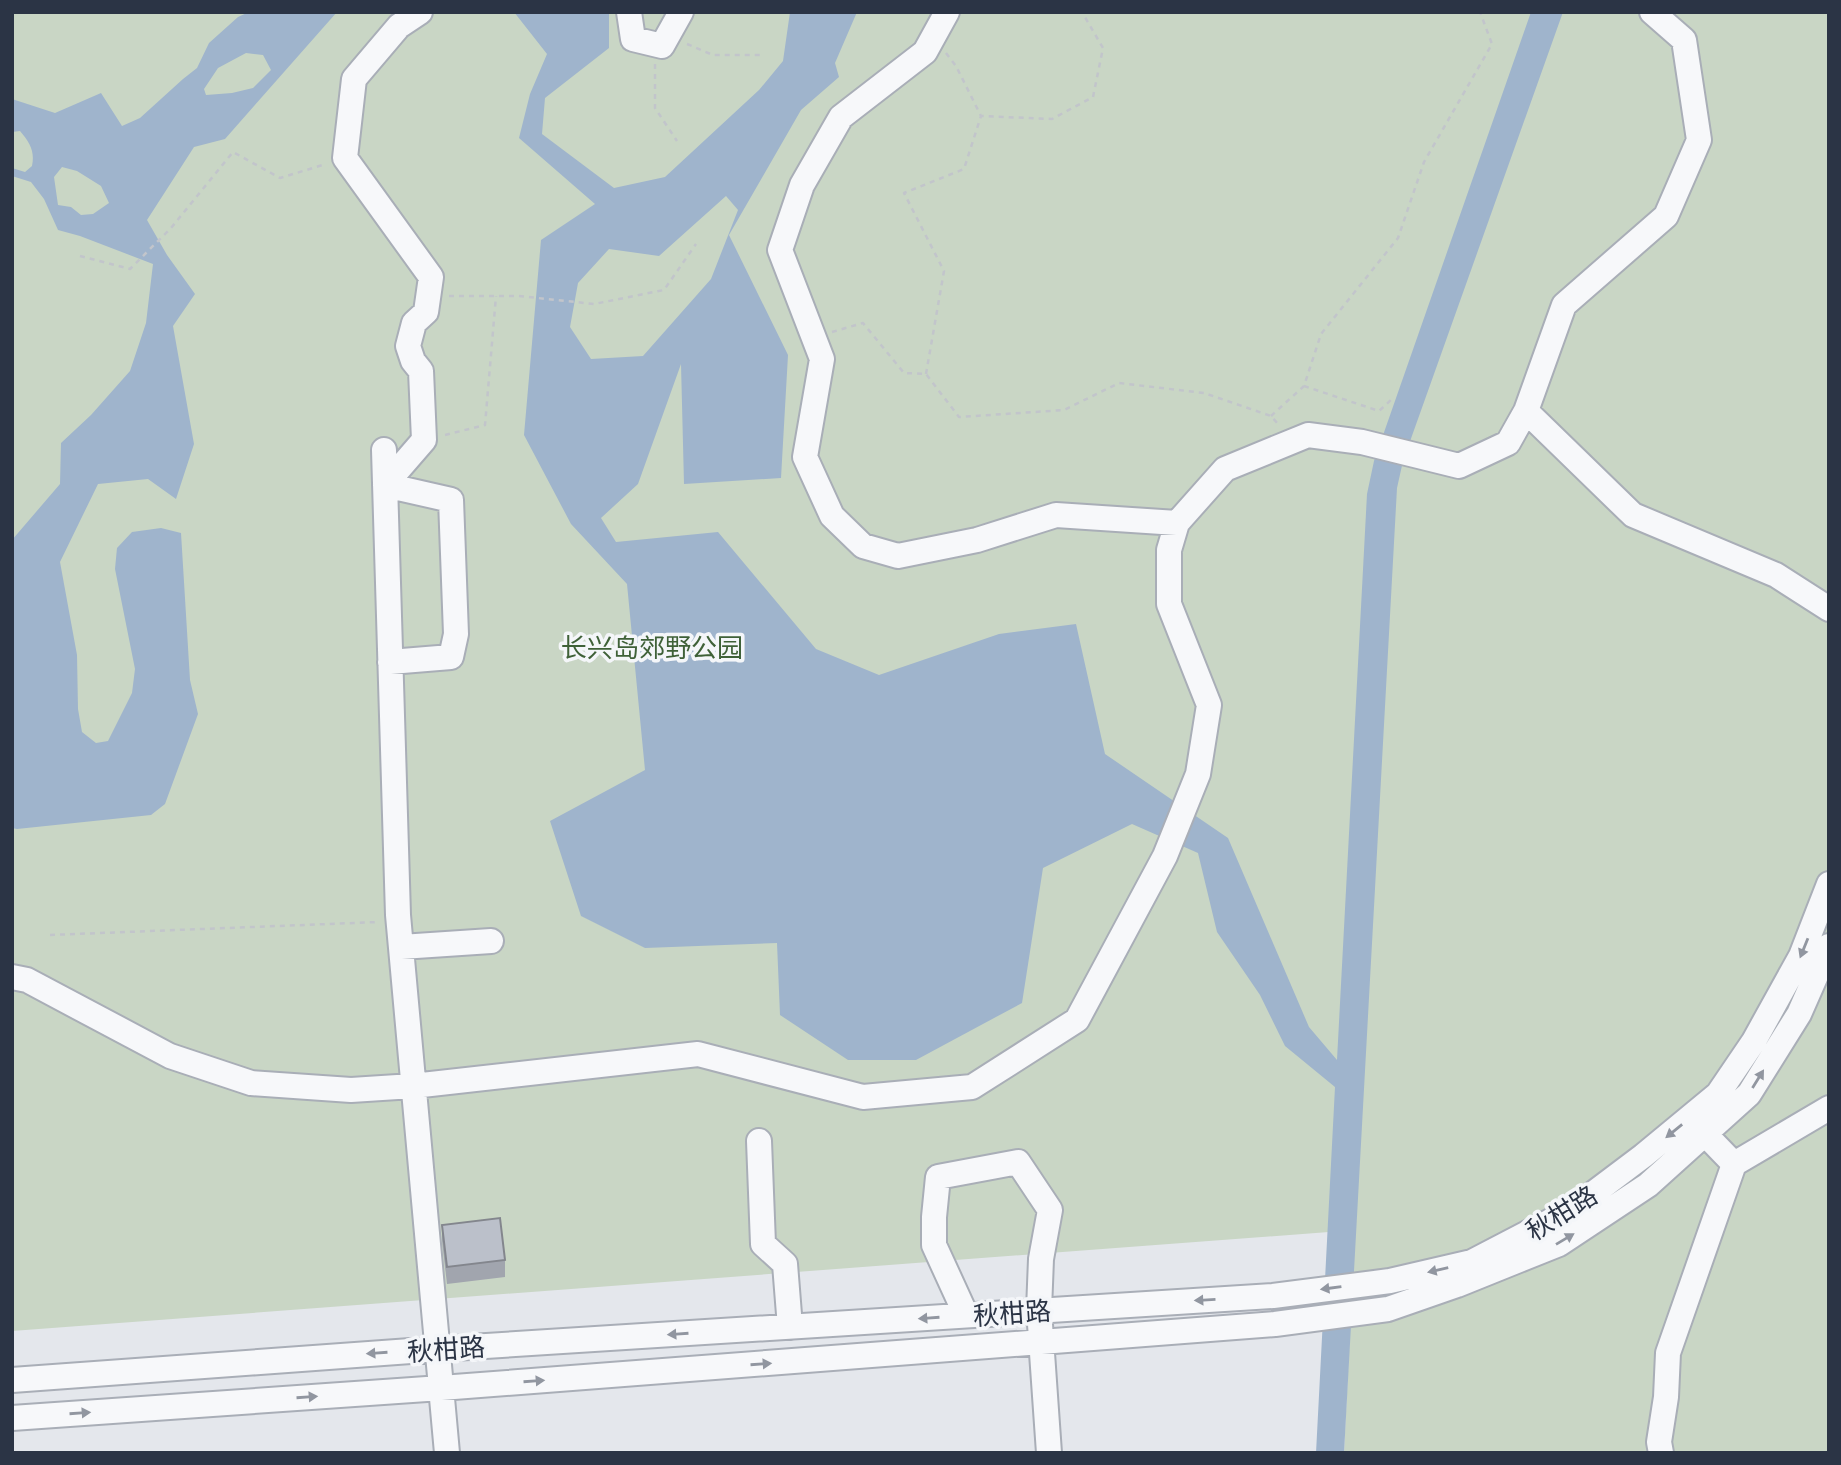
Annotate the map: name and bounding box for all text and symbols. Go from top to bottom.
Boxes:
park label: 长兴岛郊野公园 [561,631,743,662]
one-way arrow [1799,937,1810,958]
one-way arrow [1751,1070,1764,1089]
one-way arrow [1665,1123,1683,1138]
street label: 秋柑路 [1520,1178,1602,1246]
one-way arrow [1555,1233,1574,1245]
one-way arrow [1427,1264,1449,1275]
one-way arrow [1320,1283,1342,1294]
street label: 秋柑路 [972,1294,1052,1330]
one-way arrow [1194,1295,1216,1306]
one-way arrow [918,1313,940,1324]
one-way arrow [666,1328,688,1339]
street label: 秋柑路 [406,1330,486,1366]
one-way arrow [366,1348,388,1359]
one-way arrow [750,1358,772,1369]
one-way arrow [523,1375,545,1386]
one-way arrow [297,1392,319,1403]
one-way arrow [70,1407,92,1418]

